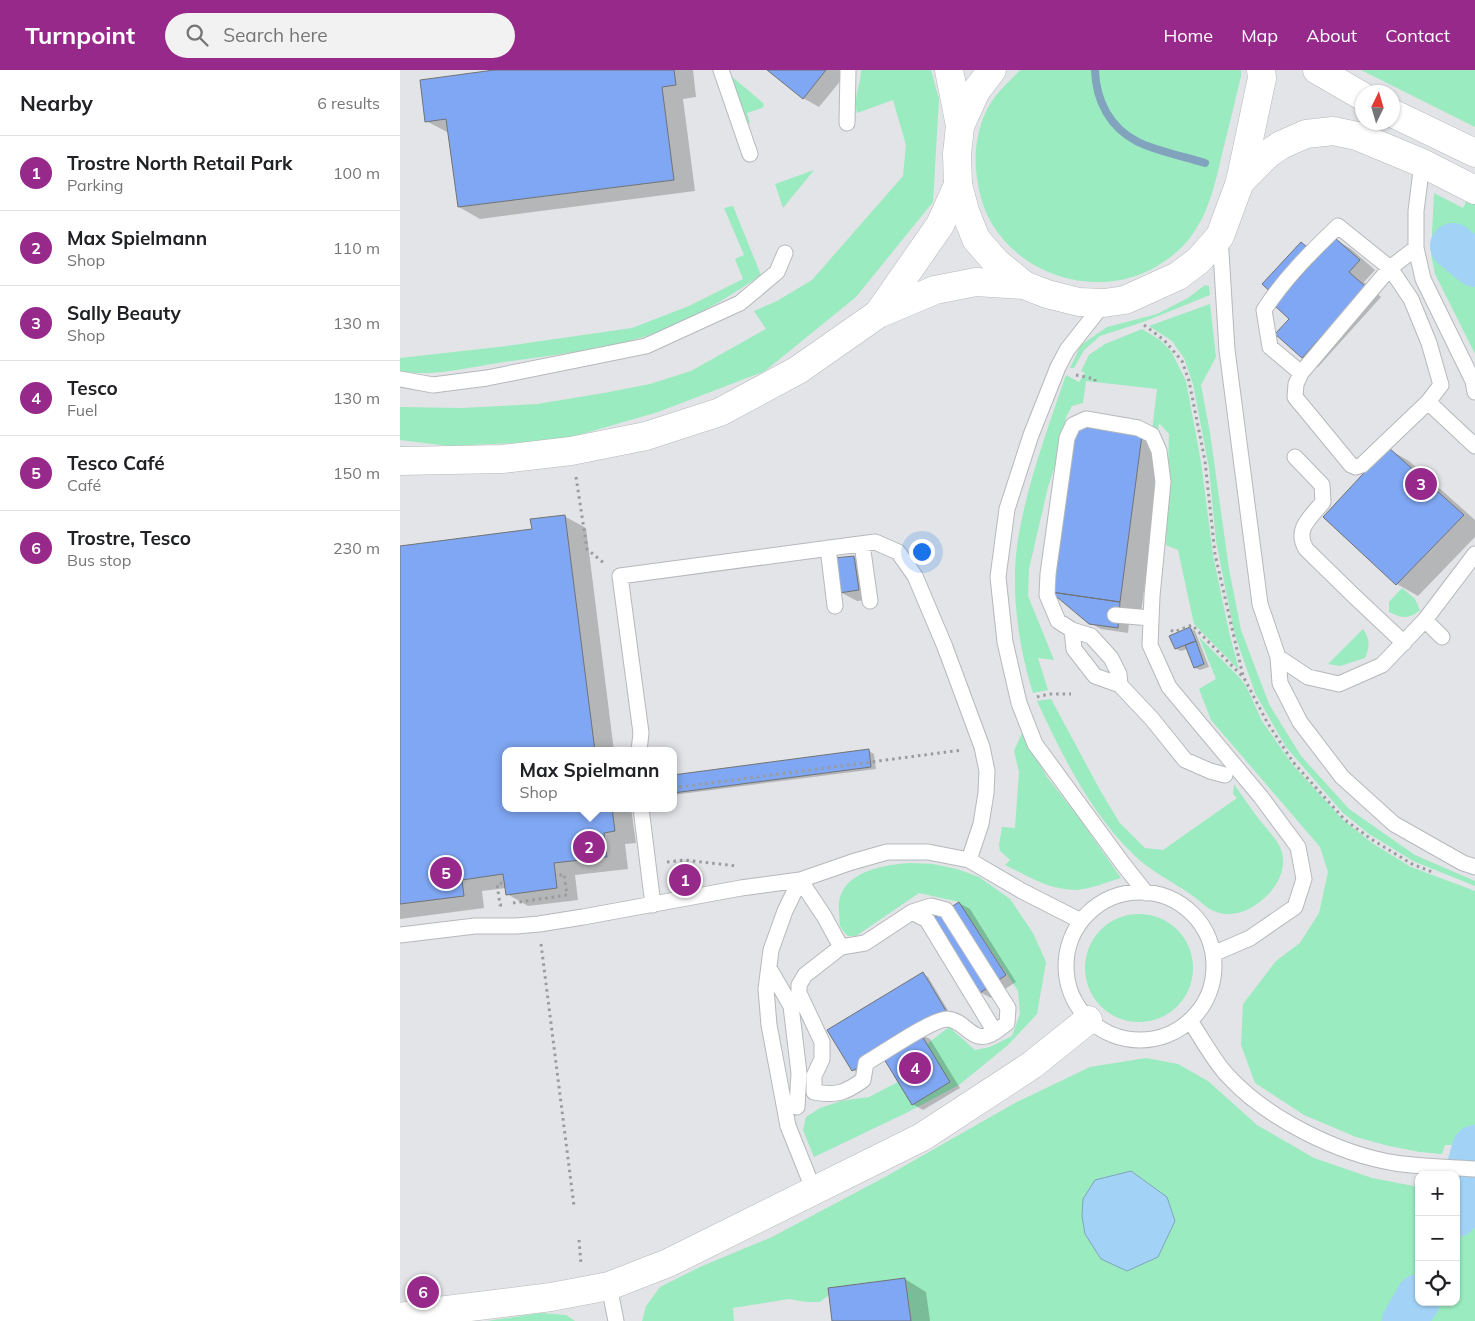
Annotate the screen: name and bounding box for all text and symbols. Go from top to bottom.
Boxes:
search box [165,13,515,58]
text: Turnpoint [25,20,135,50]
icon: search [183,21,211,49]
text: Search here [223,23,328,47]
text: Home [1163,24,1213,47]
text: Map [1241,24,1278,47]
text: About [1306,24,1357,47]
text: Contact [1385,24,1450,47]
north arrow [1355,85,1400,130]
text: Nearby [20,90,93,116]
text: 6 results [317,93,380,113]
text: Trostre North Retail Park [67,151,292,175]
text: 1 [31,163,41,183]
text: 100 m [333,163,380,183]
text: Parking [67,175,124,195]
text: Max Spielmann [67,226,207,250]
text: 2 [31,238,41,258]
text: 110 m [333,238,380,258]
text: Shop [67,250,105,270]
text: Sally Beauty [67,301,181,325]
text: 3 [31,313,41,333]
text: 130 m [333,313,380,333]
text: Shop [67,325,105,345]
text: Tesco [67,376,118,400]
text: 4 [31,388,41,408]
text: 130 m [333,388,380,408]
text: Fuel [67,400,98,420]
text: Tesco Café [67,451,165,475]
text: 5 [31,463,41,483]
text: 150 m [333,463,380,483]
pin: 3 [1405,465,1437,503]
text: Café [67,475,101,495]
text: Trostre, Tesco [67,526,191,550]
text: 6 [31,538,41,558]
text: 230 m [333,538,380,558]
your location [909,539,935,565]
text: Bus stop [67,550,131,570]
popup [502,747,677,812]
text: Max Spielmann [519,758,660,782]
text: Shop [519,782,558,802]
pin: 2 [573,828,605,866]
pin: 5 [430,854,462,892]
pin: 1 [669,861,701,899]
pin: 4 [899,1049,931,1087]
map controls [1415,1171,1460,1306]
button: + [1415,1171,1460,1216]
button: − [1415,1216,1460,1261]
button: locate [1415,1261,1460,1306]
pin: 6 [407,1273,439,1311]

